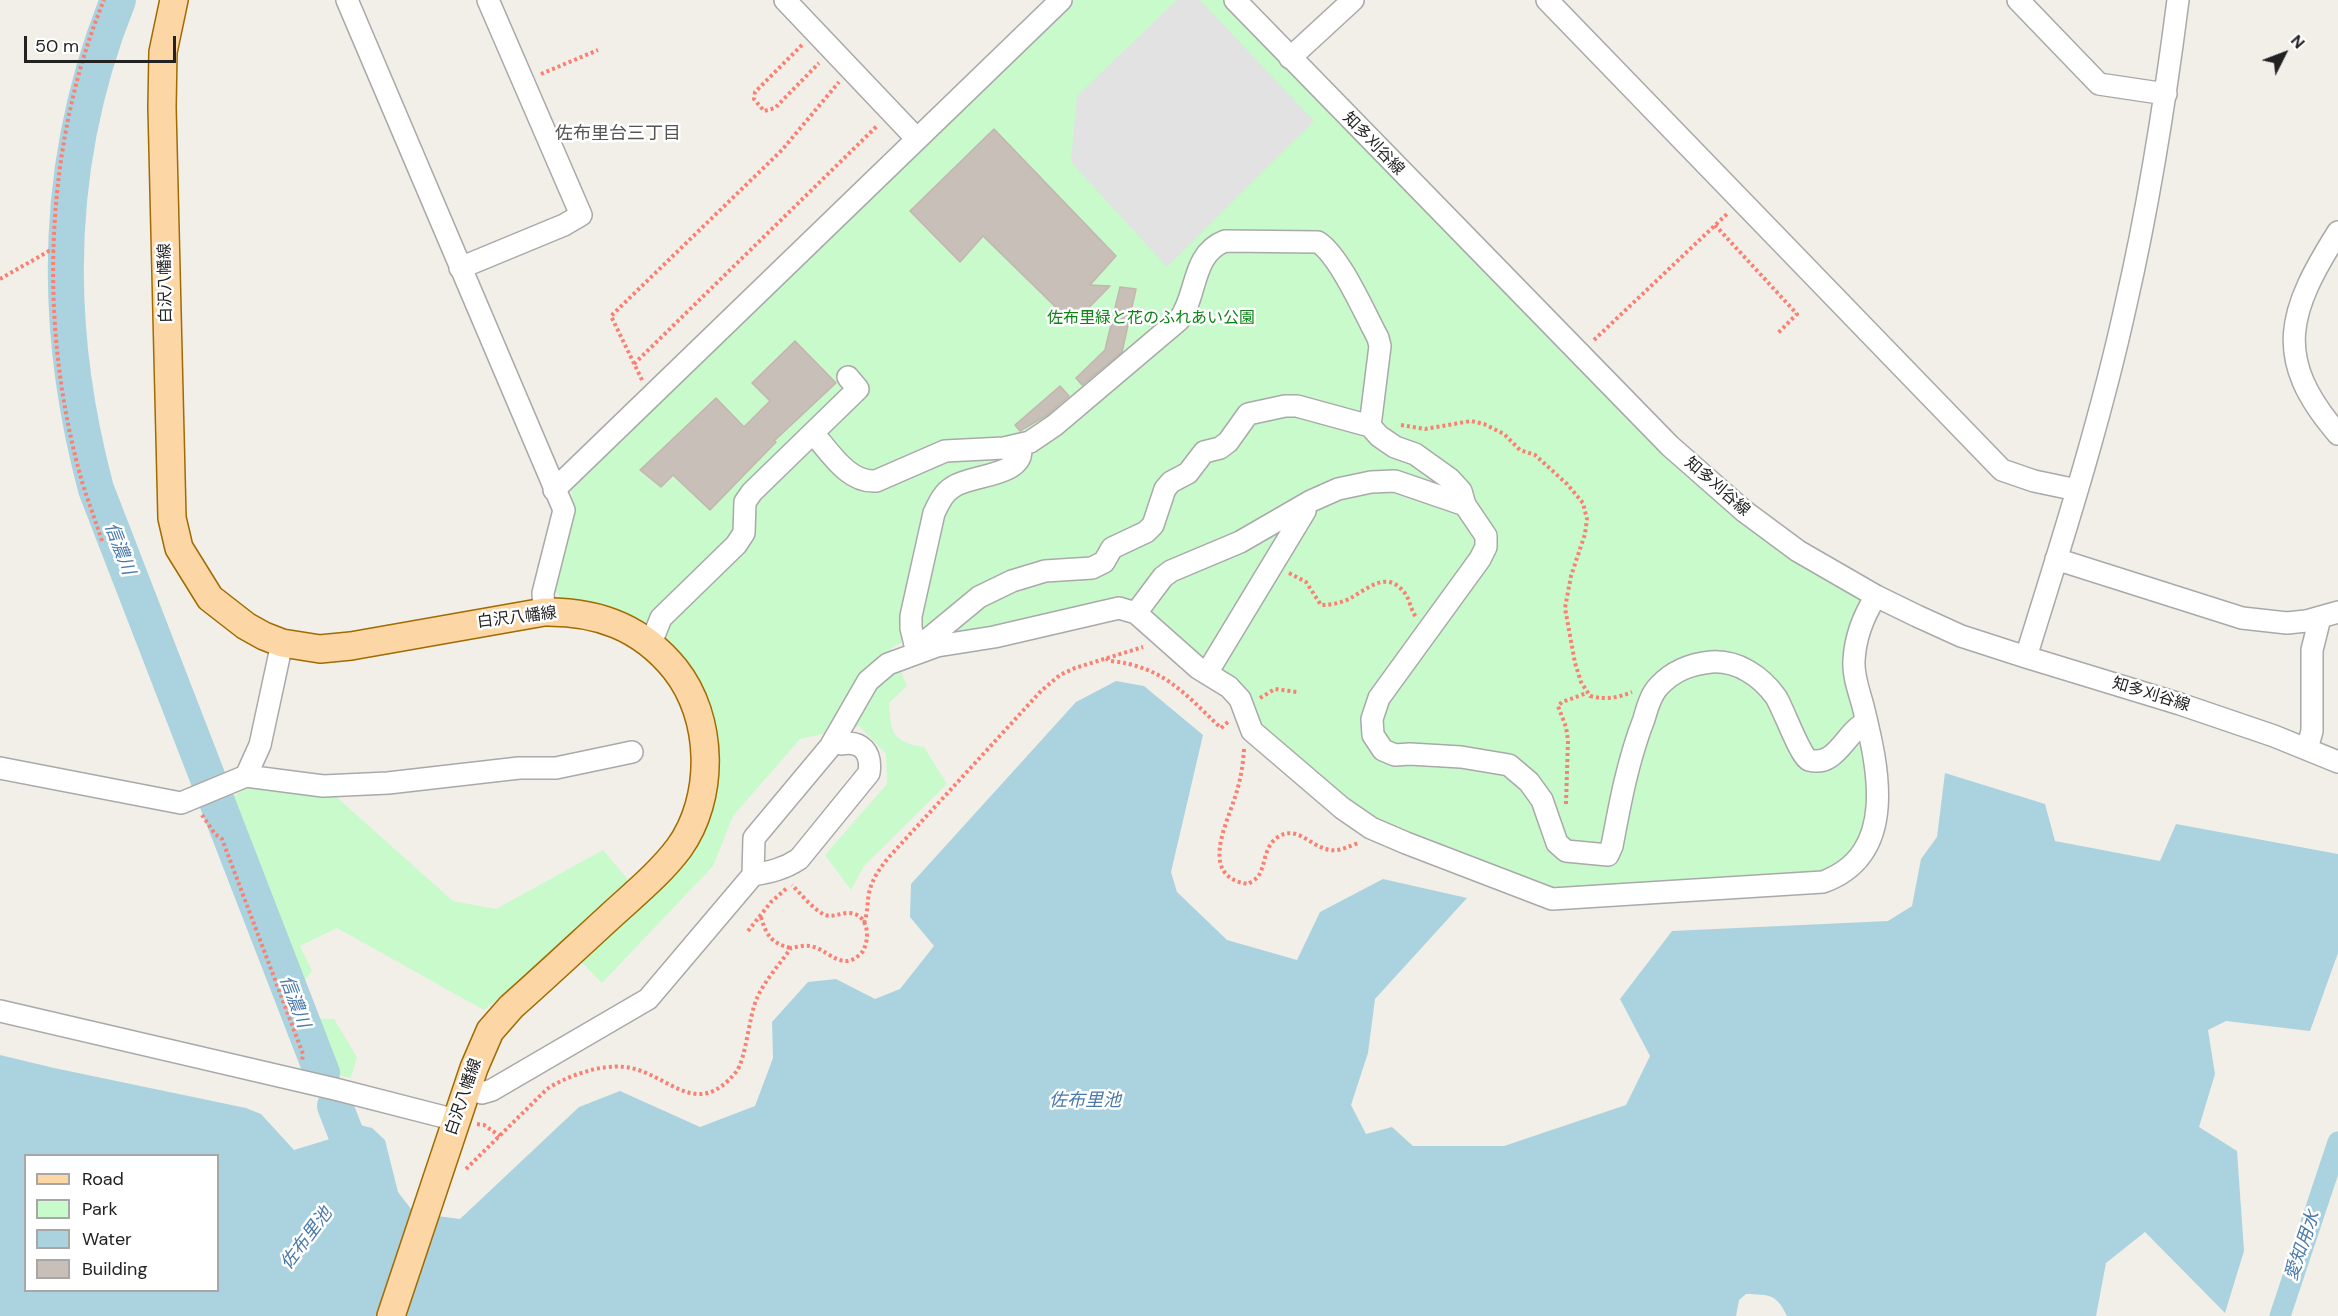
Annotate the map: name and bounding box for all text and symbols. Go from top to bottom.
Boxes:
scale bar [27,24,178,62]
north arrow [2254,24,2314,84]
text: N [2286,30,2309,53]
text: 50 m [35,34,79,58]
street label: 知多刈谷線 [1338,109,1408,179]
district label: 佐布里台三丁目 [555,123,681,145]
street label: 白沢八幡線 [156,243,176,323]
park label: 佐布里緑と花のふれあい公園 [1047,309,1255,329]
street label: 知多刈谷線 [1681,454,1753,520]
water label: 信濃川 [99,520,139,578]
street label: 白沢八幡線 [476,604,558,632]
street label: 知多刈谷線 [2110,674,2192,716]
water label: 信濃川 [274,973,314,1031]
street label: 白沢八幡線 [442,1056,486,1138]
water label: 佐布里池 [1049,1090,1121,1112]
legend [24,1154,219,1292]
text: Road [82,1167,124,1191]
text: Park [82,1197,118,1221]
water label: 佐布里池 [277,1204,337,1274]
water label: 愛知用水 [2281,1208,2325,1284]
text: Water [82,1227,132,1251]
text: Building [82,1257,147,1281]

